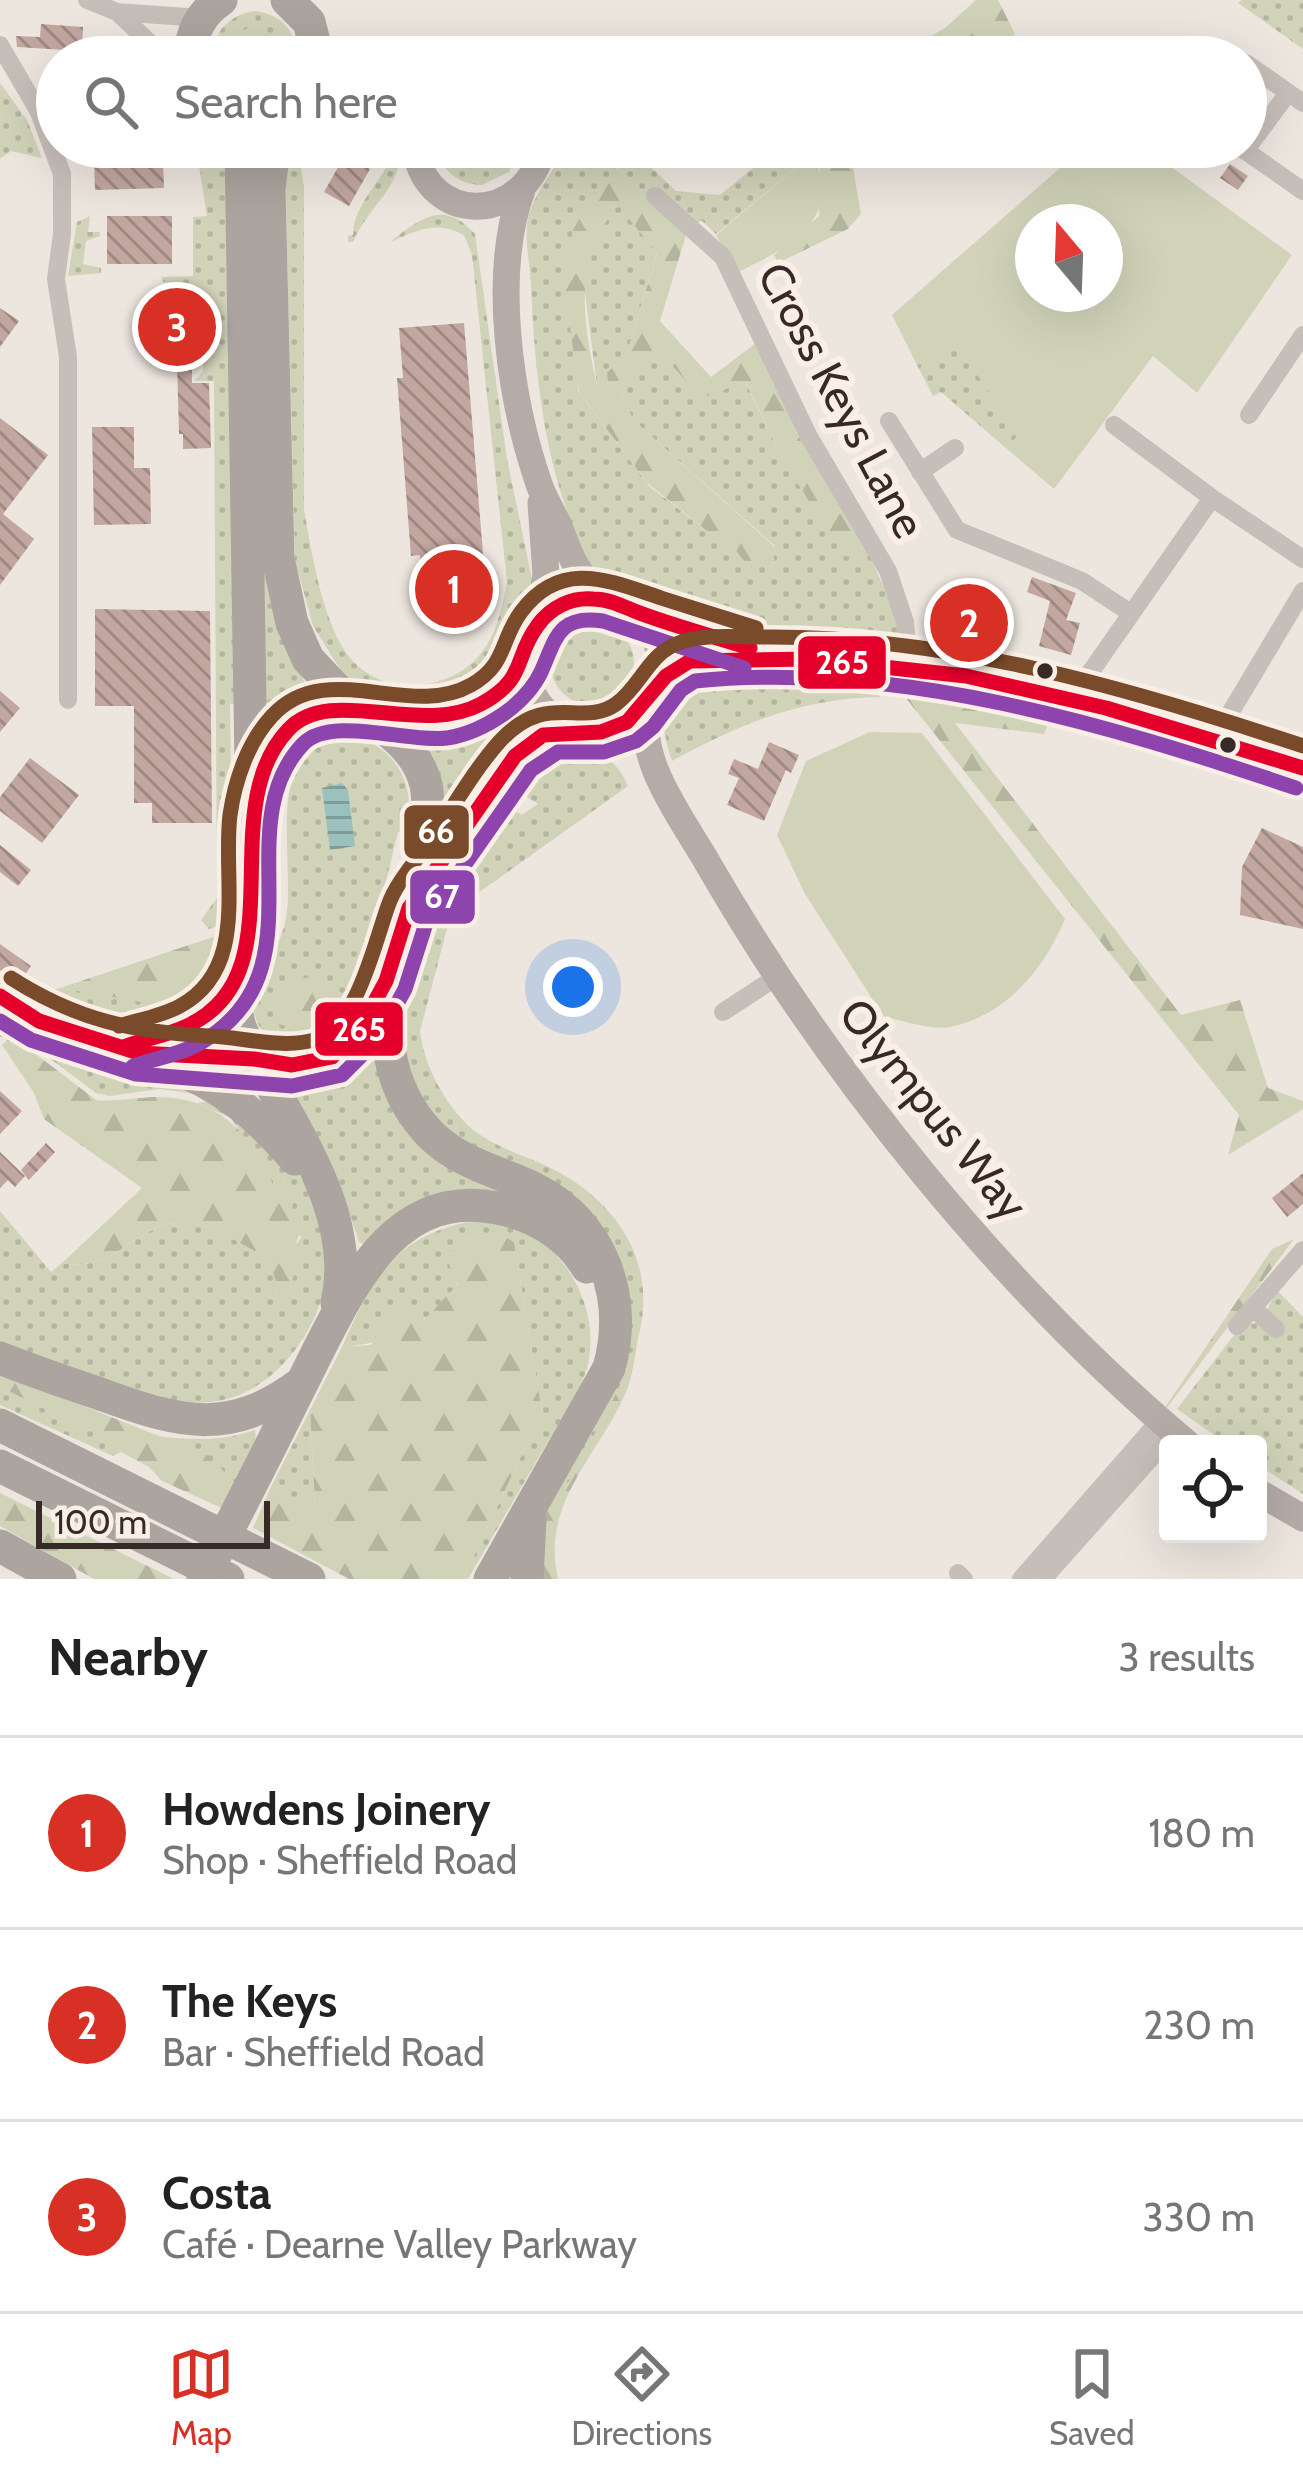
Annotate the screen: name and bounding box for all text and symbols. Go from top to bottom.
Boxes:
search box [36,36,1267,168]
icon: search [78,69,144,135]
text: Search here [174,75,398,129]
north arrow [1015,204,1123,312]
street label: Cross Keys Lane [747,253,937,547]
pin: 3 [138,282,216,372]
pin: 1 [415,544,493,634]
pin: 2 [930,578,1008,668]
line badge: 265 [796,634,888,691]
text: 265 [815,642,869,682]
unlabelled marker [1034,660,1056,682]
unlabelled marker [1217,734,1239,756]
line badge: 66 [402,803,471,861]
text: 66 [417,811,455,851]
line badge: 67 [408,868,477,926]
text: 67 [424,876,460,916]
your location [543,957,603,1017]
street label: Olympus Way [829,988,1040,1231]
line badge: 265 [313,1000,405,1058]
text: 265 [332,1009,386,1049]
map controls [1159,1435,1267,1543]
button: locate [1159,1435,1267,1543]
scale bar [36,1495,270,1548]
text: 100 m [54,1502,147,1542]
text: Nearby [48,1626,208,1688]
text: 3 results [1118,1633,1255,1681]
text: Howdens Joinery [162,1782,490,1836]
text: 1 [80,1809,94,1857]
text: 180 m [1148,1809,1255,1857]
text: Shop · Sheffield Road [162,1836,517,1884]
text: The Keys [162,1974,337,2028]
text: 2 [77,2001,97,2049]
text: 230 m [1143,2001,1255,2049]
text: Bar · Sheffield Road [162,2028,485,2076]
text: Costa [162,2166,272,2220]
text: 3 [76,2193,98,2241]
text: 330 m [1143,2193,1255,2241]
text: Café · Dearne Valley Parkway [162,2220,637,2268]
tab: Map [168,2341,234,2453]
tab: Directions [571,2341,712,2453]
tab: Saved [1049,2341,1135,2453]

